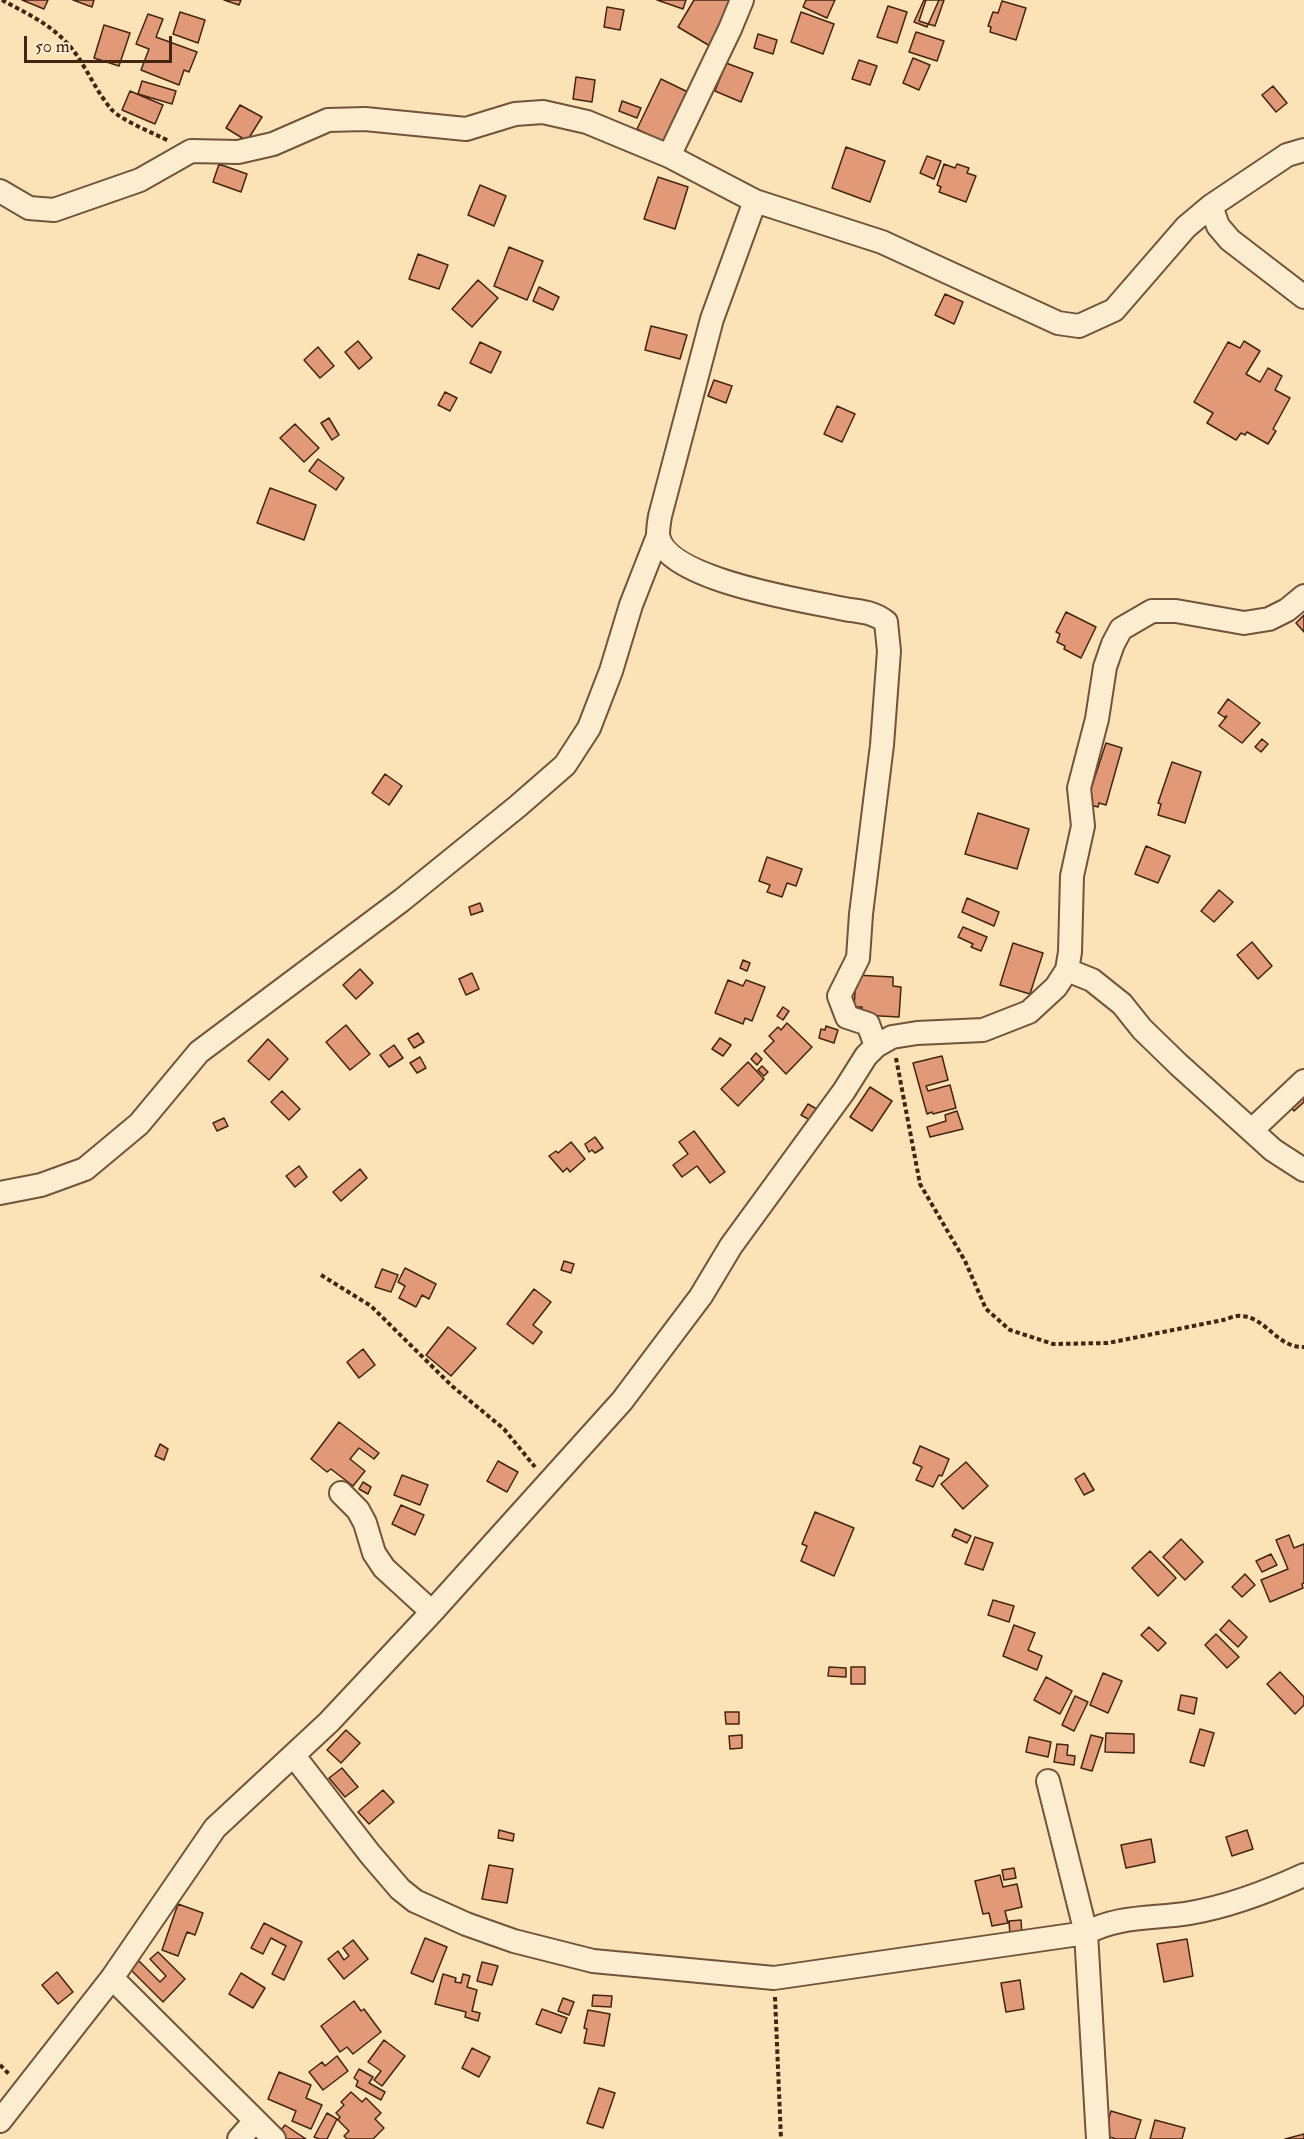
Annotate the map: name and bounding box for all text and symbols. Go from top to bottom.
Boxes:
scale bar [27,24,176,62]
text: 50 m [35,35,70,58]

